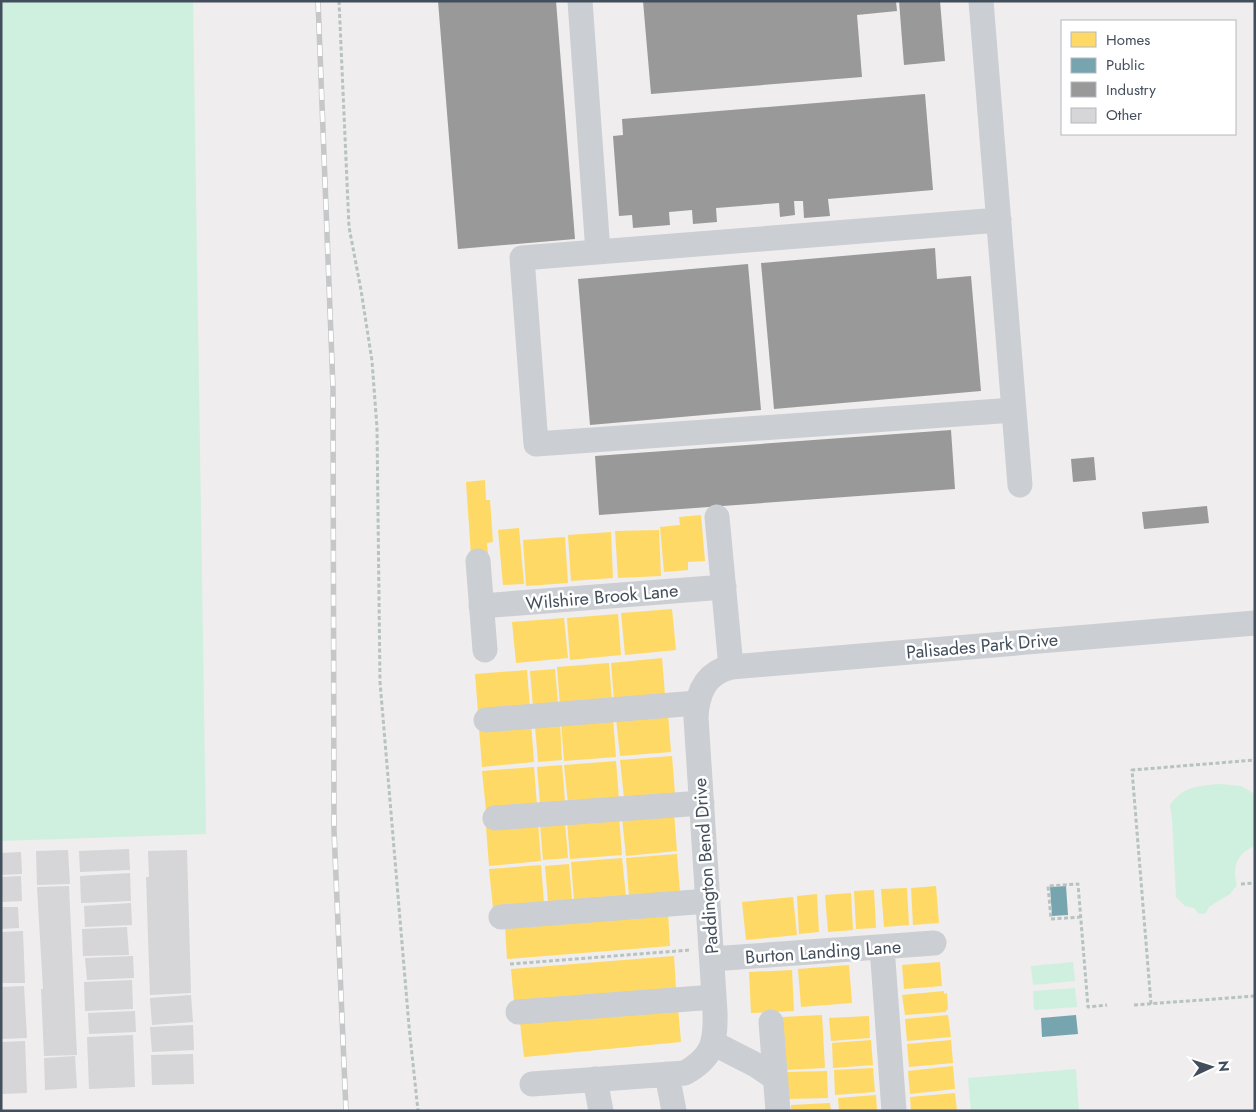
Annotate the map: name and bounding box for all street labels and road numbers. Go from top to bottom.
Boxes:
street label: Wilshire Brook Lane [525,577,679,617]
street label: Palisades Park Drive [905,626,1059,666]
street label: Paddington Bend Drive [687,777,725,955]
street label: Burton Landing Lane [744,934,902,970]

